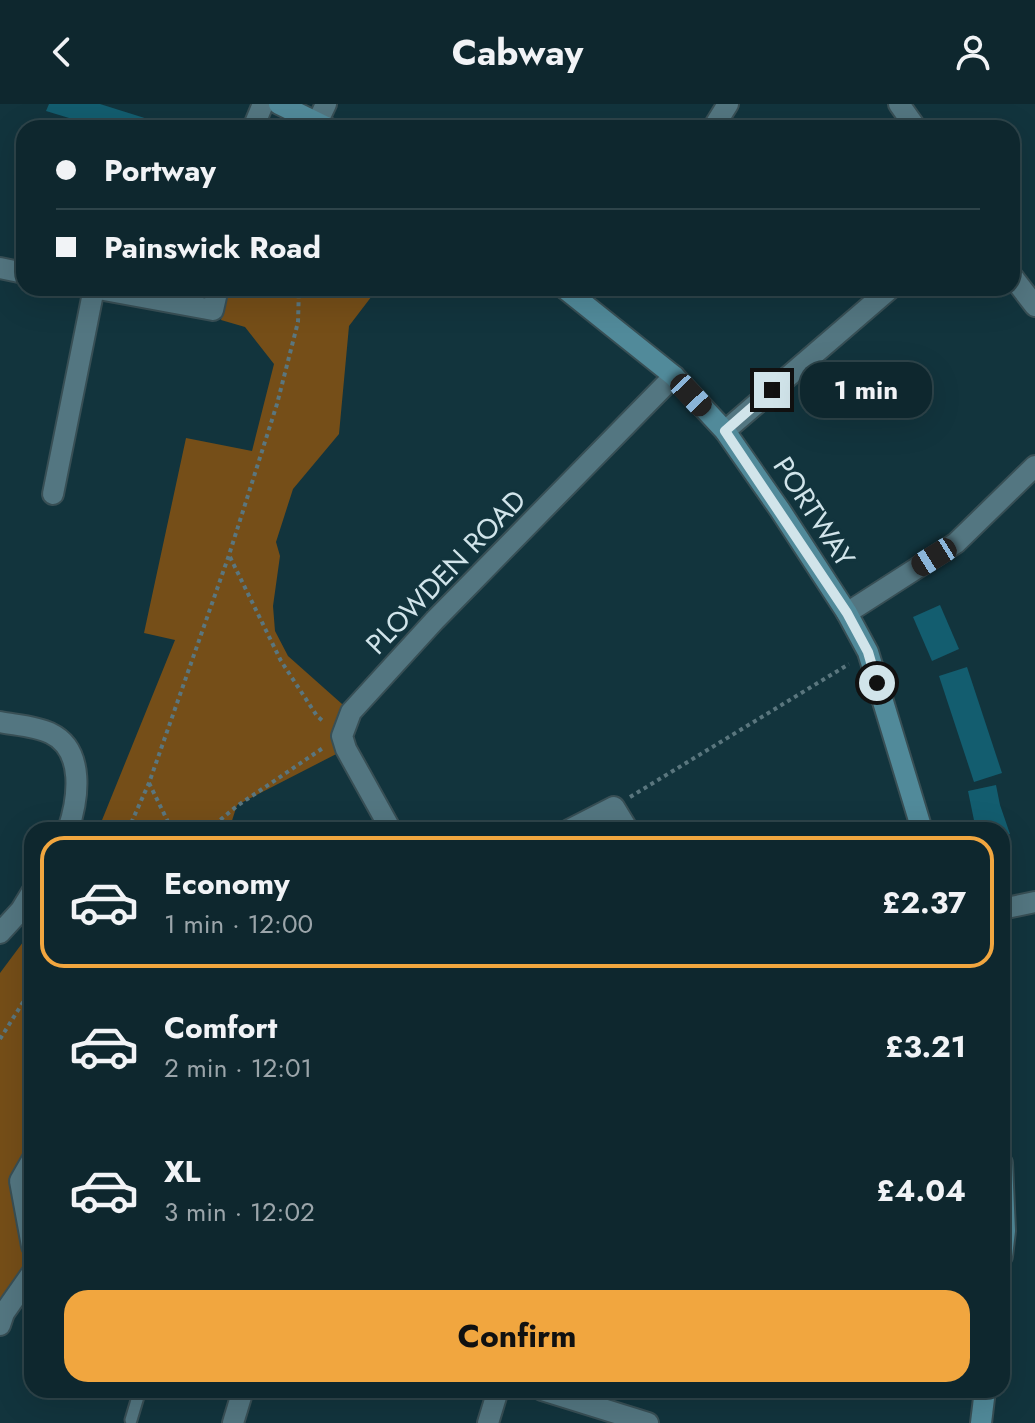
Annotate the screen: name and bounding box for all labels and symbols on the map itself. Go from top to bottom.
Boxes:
callout: 1 min [800,362,932,418]
car [666,369,716,421]
route end [754,372,790,408]
street label: PORTWAY [763,449,865,575]
street label: PLOWDEN ROAD [357,480,535,664]
car [907,534,961,580]
route start [859,665,895,701]

